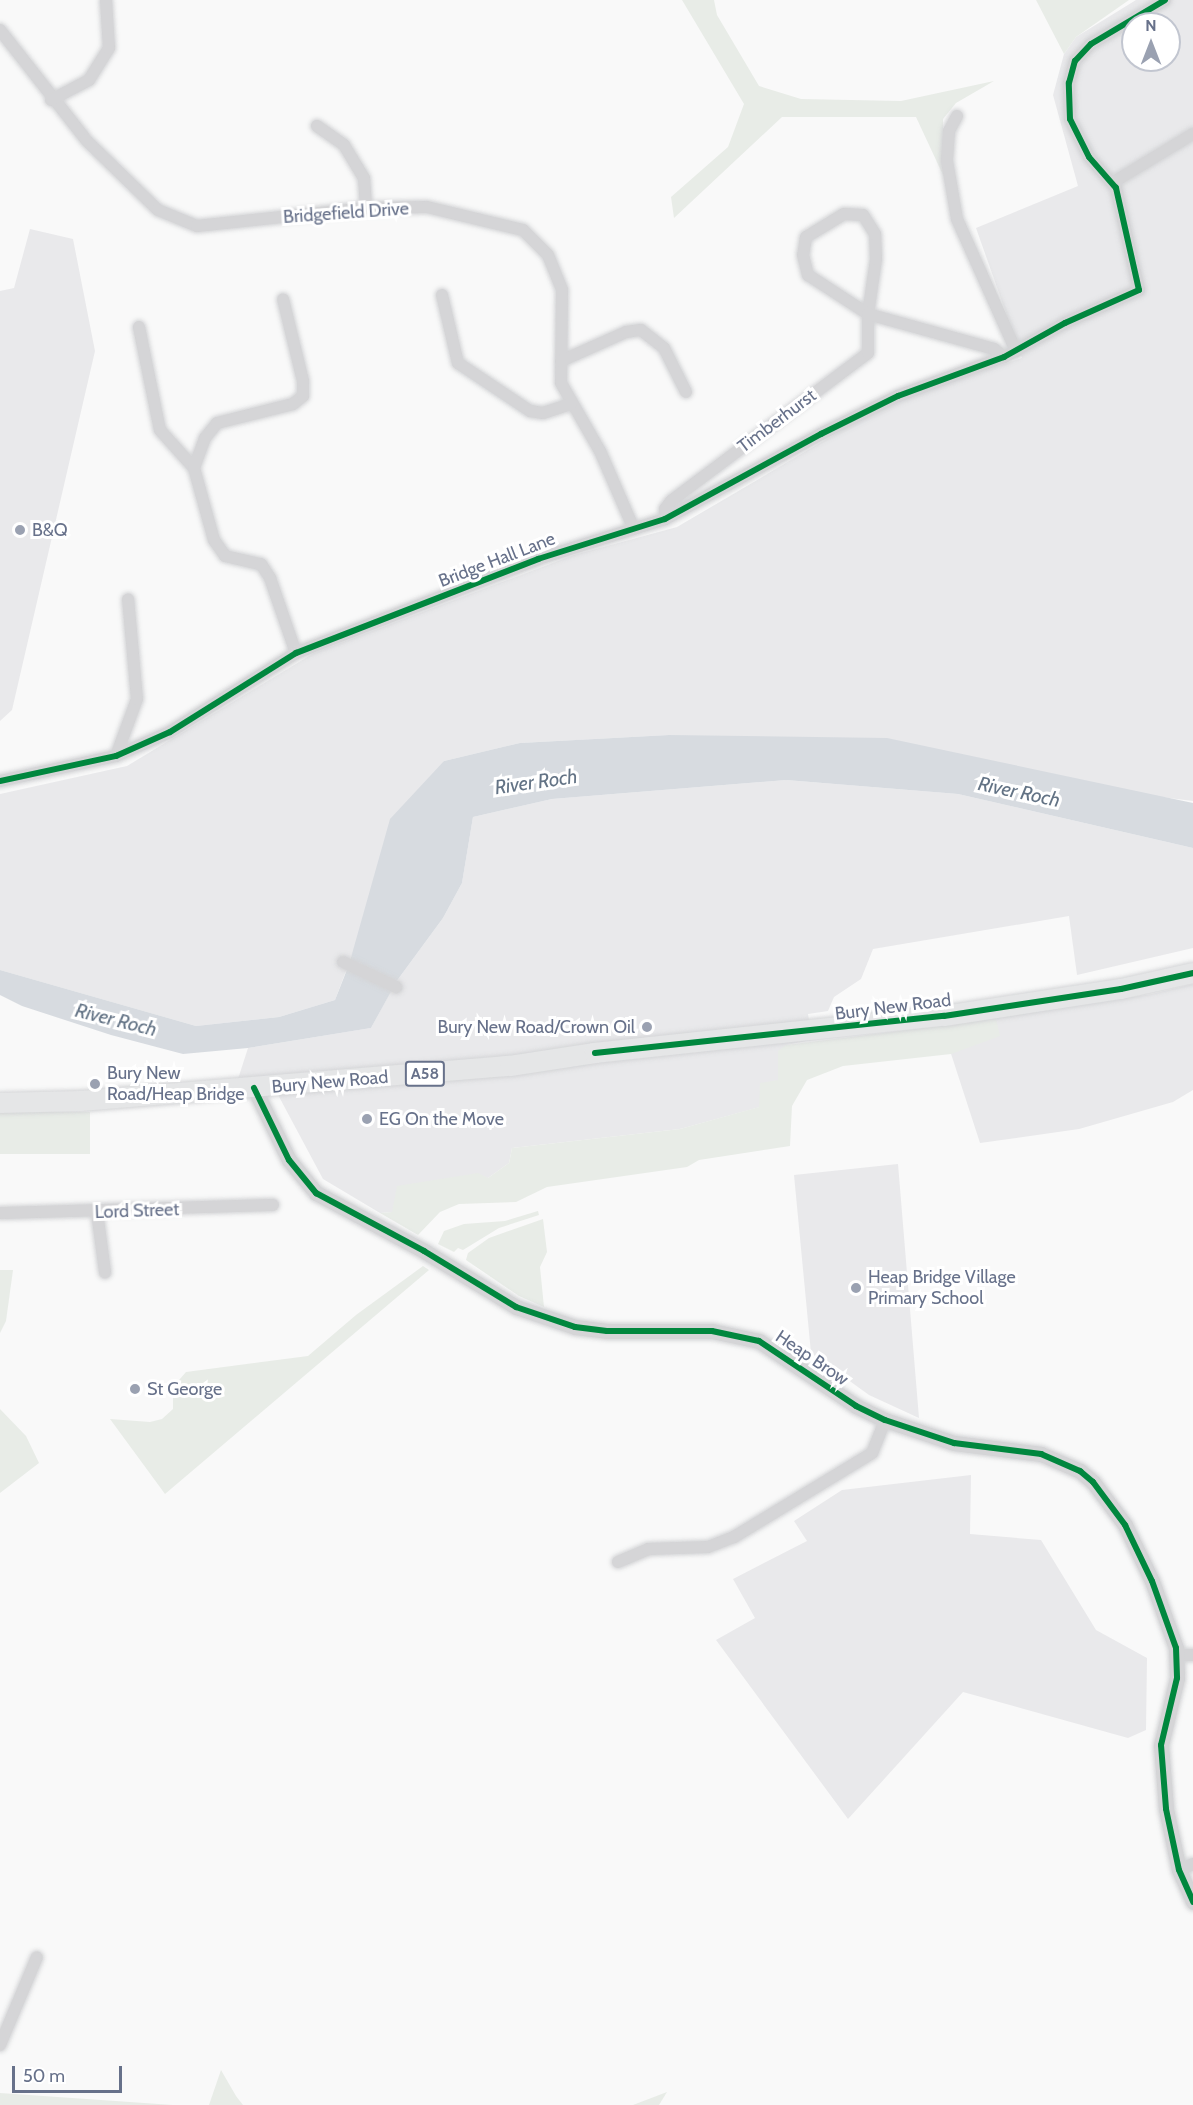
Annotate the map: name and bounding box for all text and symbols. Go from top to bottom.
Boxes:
north arrow [1121,12,1181,72]
text: N [1145,16,1157,35]
street label: Bridgefield Drive [282,198,410,228]
street label: Timberhurst [734,385,820,457]
place label: B&Q [32,519,68,541]
marker: B&Q [13,523,27,537]
street label: Bridge Hall Lane [436,528,558,592]
water label: River Roch [493,764,579,800]
water label: River Roch [976,772,1062,812]
street label: Bury New Road [834,989,952,1025]
water label: River Roch [73,998,159,1042]
place label: Bury New Road/Crown Oil [438,1016,635,1038]
marker: Bury New Road/Crown Oil [640,1020,654,1034]
road number: A58 [404,1061,446,1087]
place label: Bury New Road/Heap Bridge [107,1063,245,1106]
street label: Bury New Road [271,1066,389,1098]
marker: Bury New Road/Heap Bridge [88,1077,102,1091]
place label: EG On the Move [379,1108,504,1130]
marker: EG On the Move [360,1112,374,1126]
street label: Lord Street [94,1199,180,1223]
place label: Heap Bridge Village Primary School [868,1267,1016,1310]
marker: Heap Bridge Village Primary School [849,1281,863,1295]
street label: Heap Brow [771,1326,853,1390]
place label: St George [147,1378,222,1400]
marker: St George [128,1382,142,1396]
scale bar [15,2054,124,2092]
text: 50 m [23,2065,65,2087]

